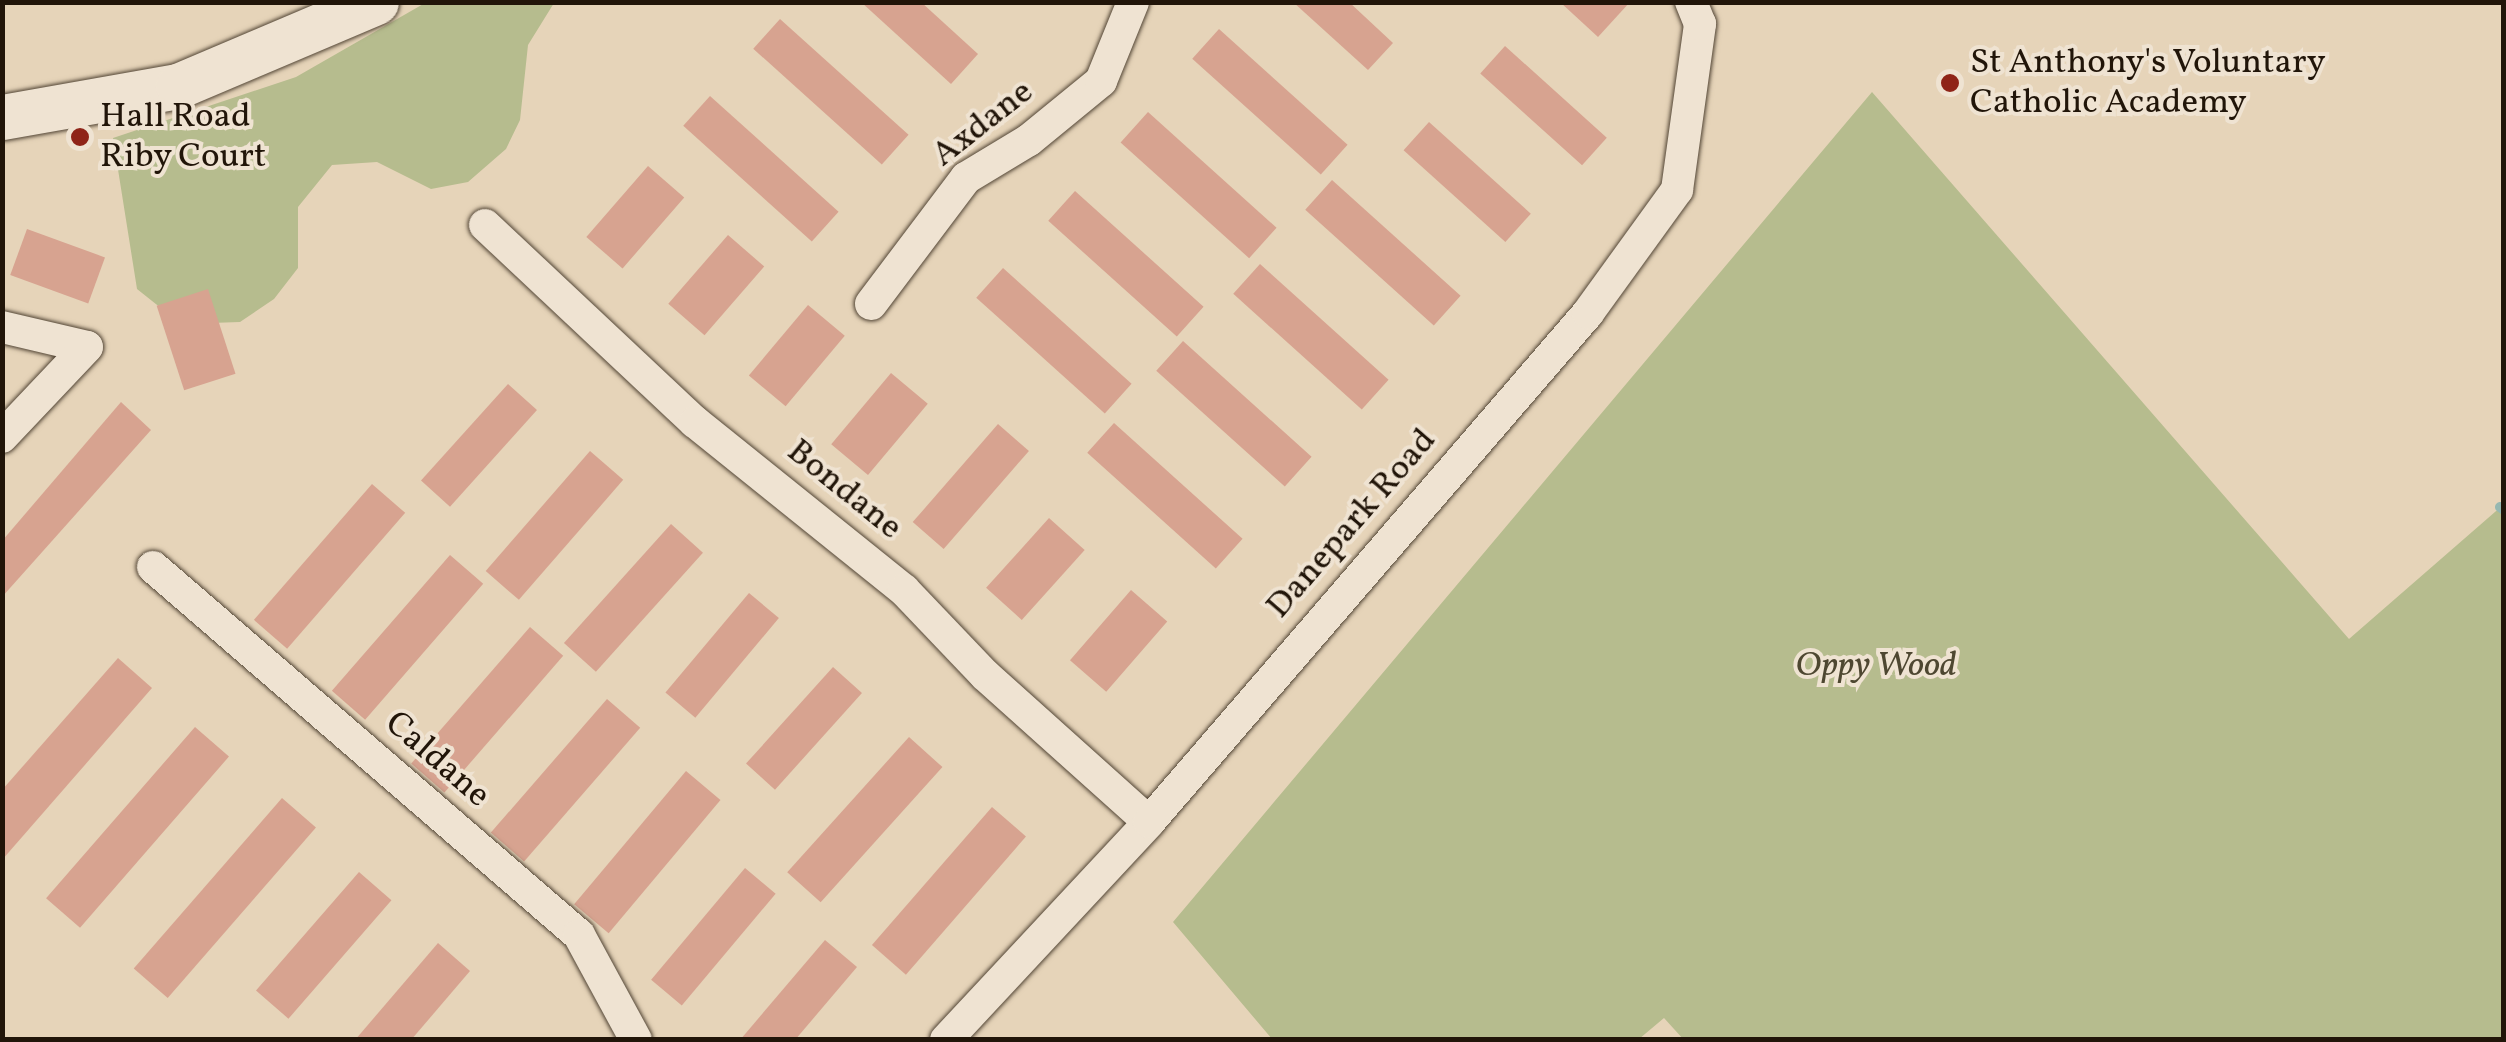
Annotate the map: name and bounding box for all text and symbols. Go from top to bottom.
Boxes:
place label: St Anthony's Voluntary Catholic Academy [1970,42,2327,124]
street label: Axdane [924,71,1042,177]
marker: St Anthony's Voluntary Catholic Academy [1939,72,1961,94]
place label: Hall Road Riby Court [100,96,267,178]
marker: Hall Road Riby Court [69,126,91,148]
street label: Danepark Road [1258,421,1446,627]
street label: Bondane [778,431,910,549]
park label: Oppy Wood [1795,645,1957,687]
street label: Caldane [376,703,498,817]

